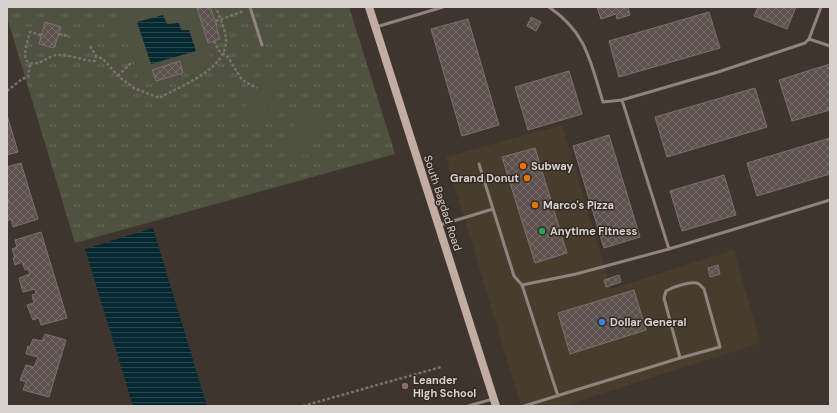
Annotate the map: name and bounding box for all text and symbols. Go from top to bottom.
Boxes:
street label: South Bagdad Road [421,153,465,253]
place label: Subway [531,159,573,173]
marker: Subway [518,161,528,171]
place label: Grand Donut [450,171,519,185]
marker: Grand Donut [522,173,532,183]
place label: Marco's Pizza [543,198,614,212]
marker: Marco's Pizza [530,200,540,210]
place label: Anytime Fitness [550,224,638,238]
marker: Anytime Fitness [537,226,547,236]
place label: Dollar General [610,315,686,329]
marker: Dollar General [597,317,607,327]
place label: Leander High School [413,373,476,400]
marker: Leander High School [400,381,410,391]

